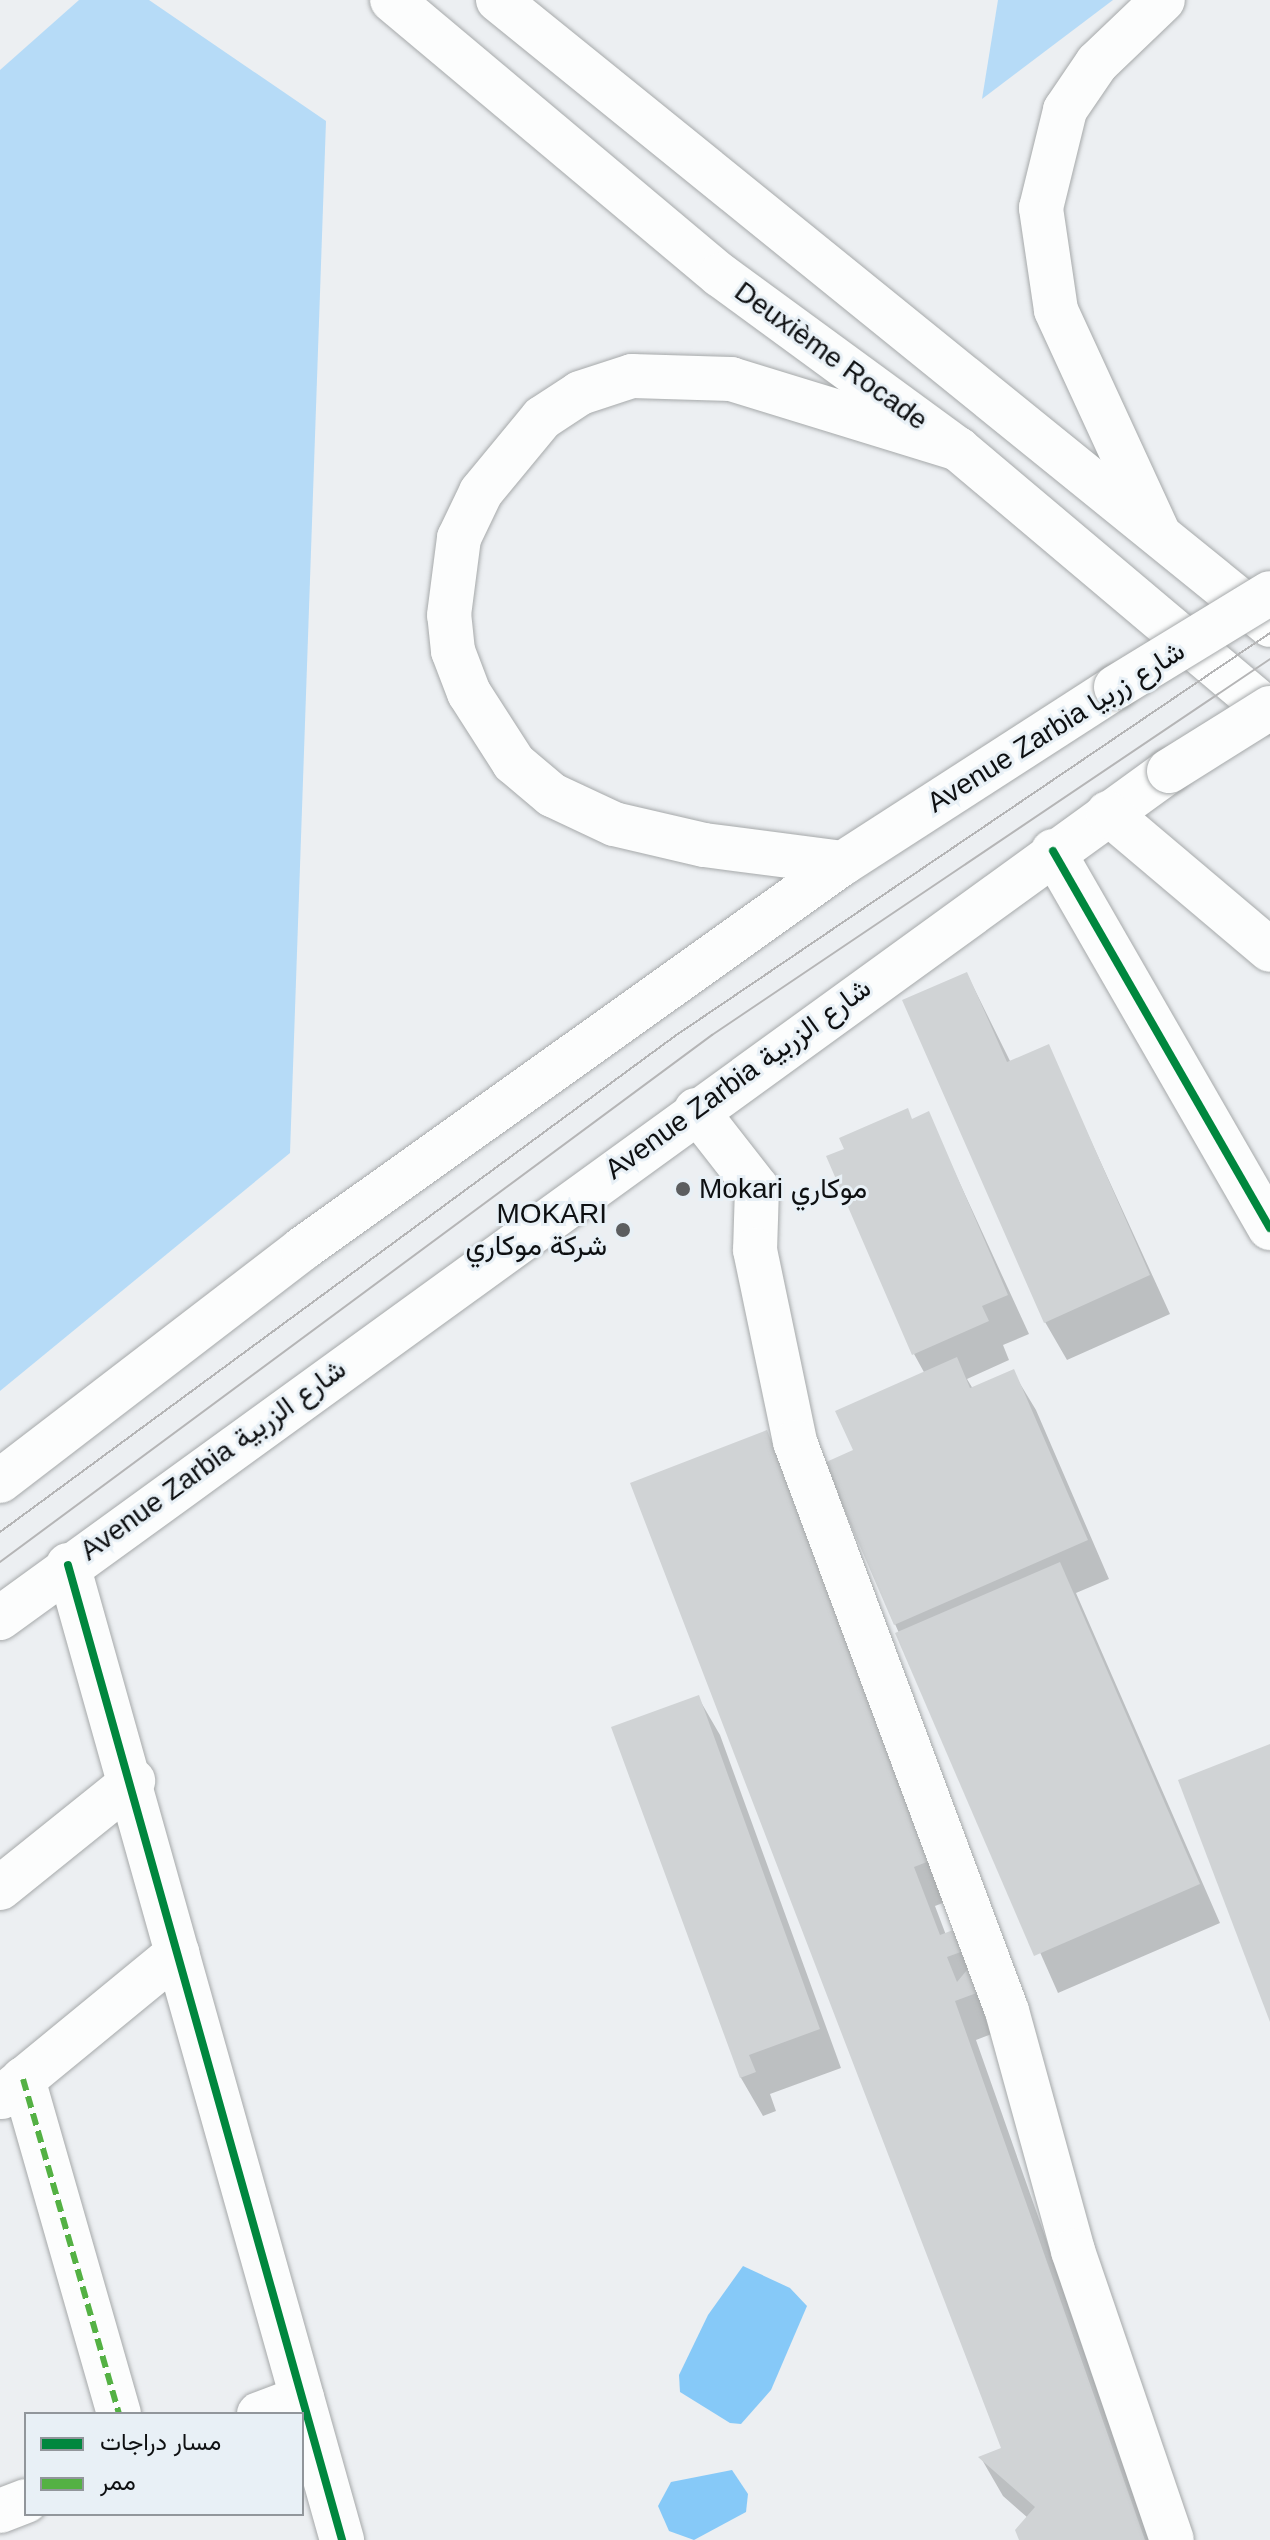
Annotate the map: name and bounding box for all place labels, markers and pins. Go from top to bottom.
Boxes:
place label: Mokari موكاري [699,1172,867,1206]
marker: Mokari موكاري [674,1180,692,1198]
place label: MOKARI شركة موكاري [465,1197,607,1263]
marker: MOKARI شركة موكاري [614,1221,632,1239]

